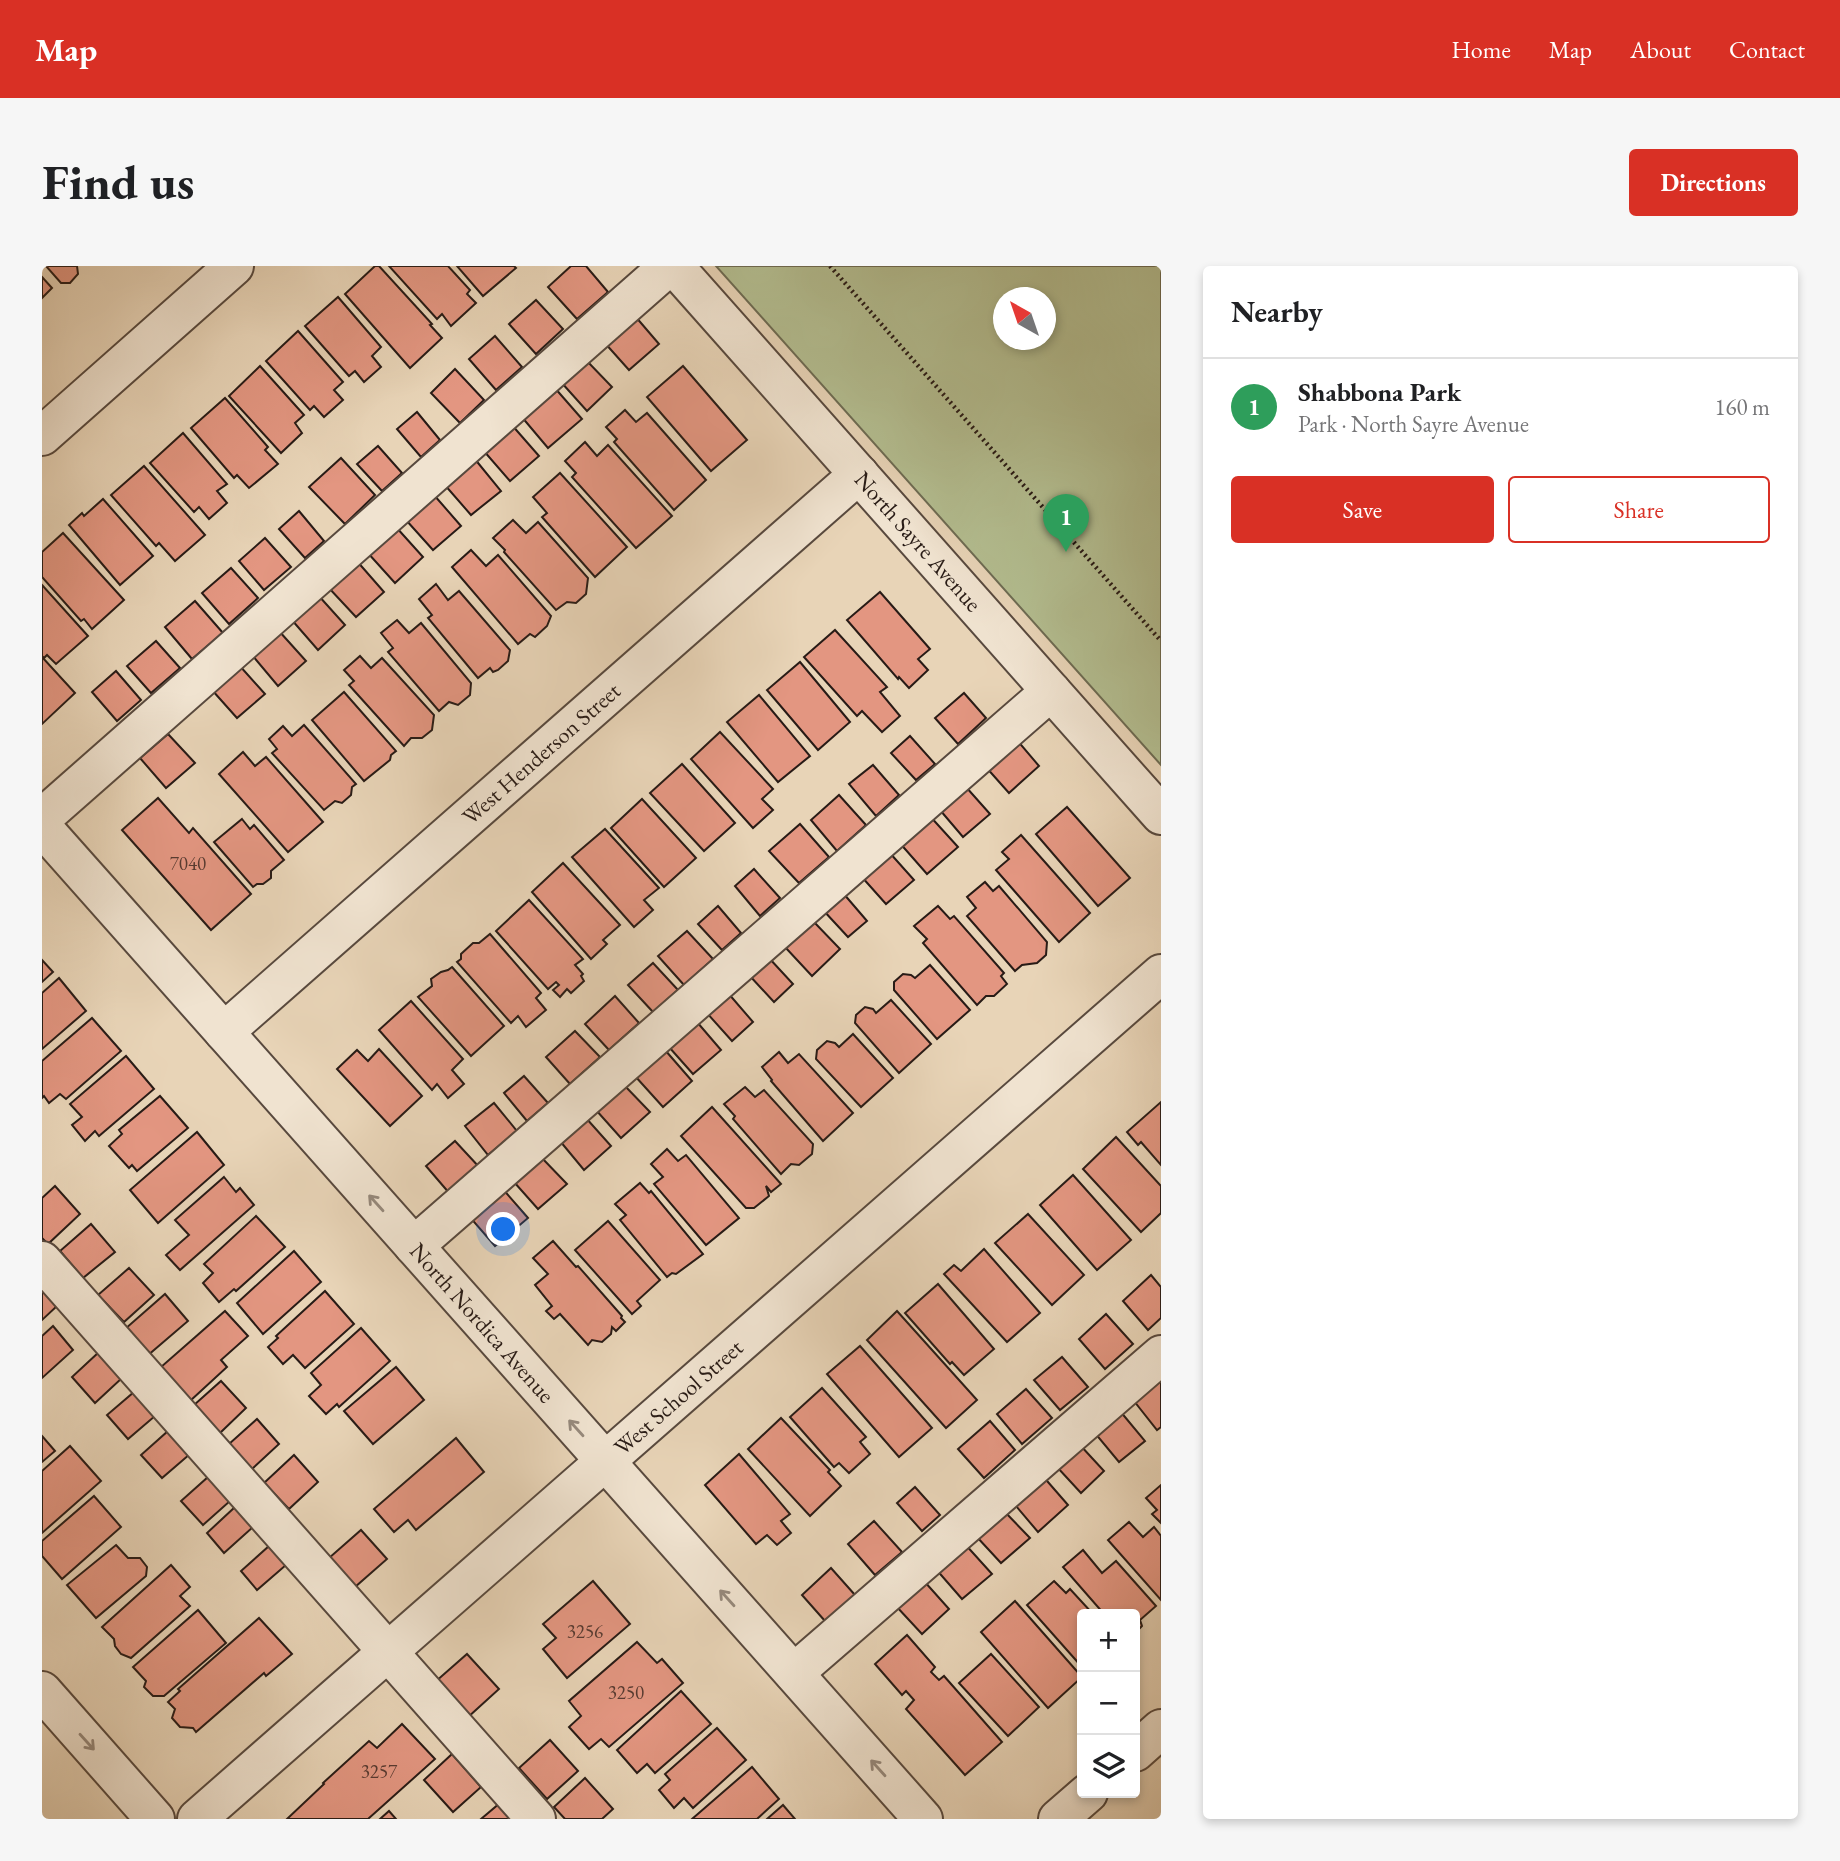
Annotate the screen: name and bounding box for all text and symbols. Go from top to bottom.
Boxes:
text: Map [35,28,97,71]
text: Home [1451,34,1511,65]
text: Map [1549,34,1592,65]
text: About [1630,34,1691,65]
text: Contact [1729,34,1805,65]
button: Directions [1629,149,1798,216]
text: Find us [42,150,194,214]
north arrow [993,287,1056,350]
text: Nearby [1231,292,1323,331]
text: Shabbona Park [1298,375,1461,409]
text: 1 [1248,392,1260,422]
text: 160 m [1714,392,1770,422]
text: Park · North Sayre Avenue [1298,409,1529,439]
street label: North Sayre Avenue [848,465,989,618]
button: Save [1231,476,1494,543]
button: Share [1508,476,1770,543]
pin: 1 [1043,494,1089,552]
street label: West Henderson Street [455,675,627,831]
house number: 7040 [170,851,206,876]
one-way arrow [368,1194,384,1212]
your location [486,1212,520,1246]
street label: North Nordica Avenue [403,1236,561,1409]
street label: West School Street [607,1332,750,1462]
one-way arrow [568,1419,584,1437]
one-way arrow [719,1589,735,1607]
map controls [1077,1609,1140,1798]
button: + [1077,1609,1140,1672]
house number: 3256 [567,1619,603,1644]
button: − [1077,1672,1140,1735]
house number: 3250 [608,1680,644,1705]
one-way arrow [79,1733,95,1751]
button: layers [1077,1735,1140,1798]
house number: 3257 [361,1759,398,1784]
one-way arrow [870,1759,886,1777]

